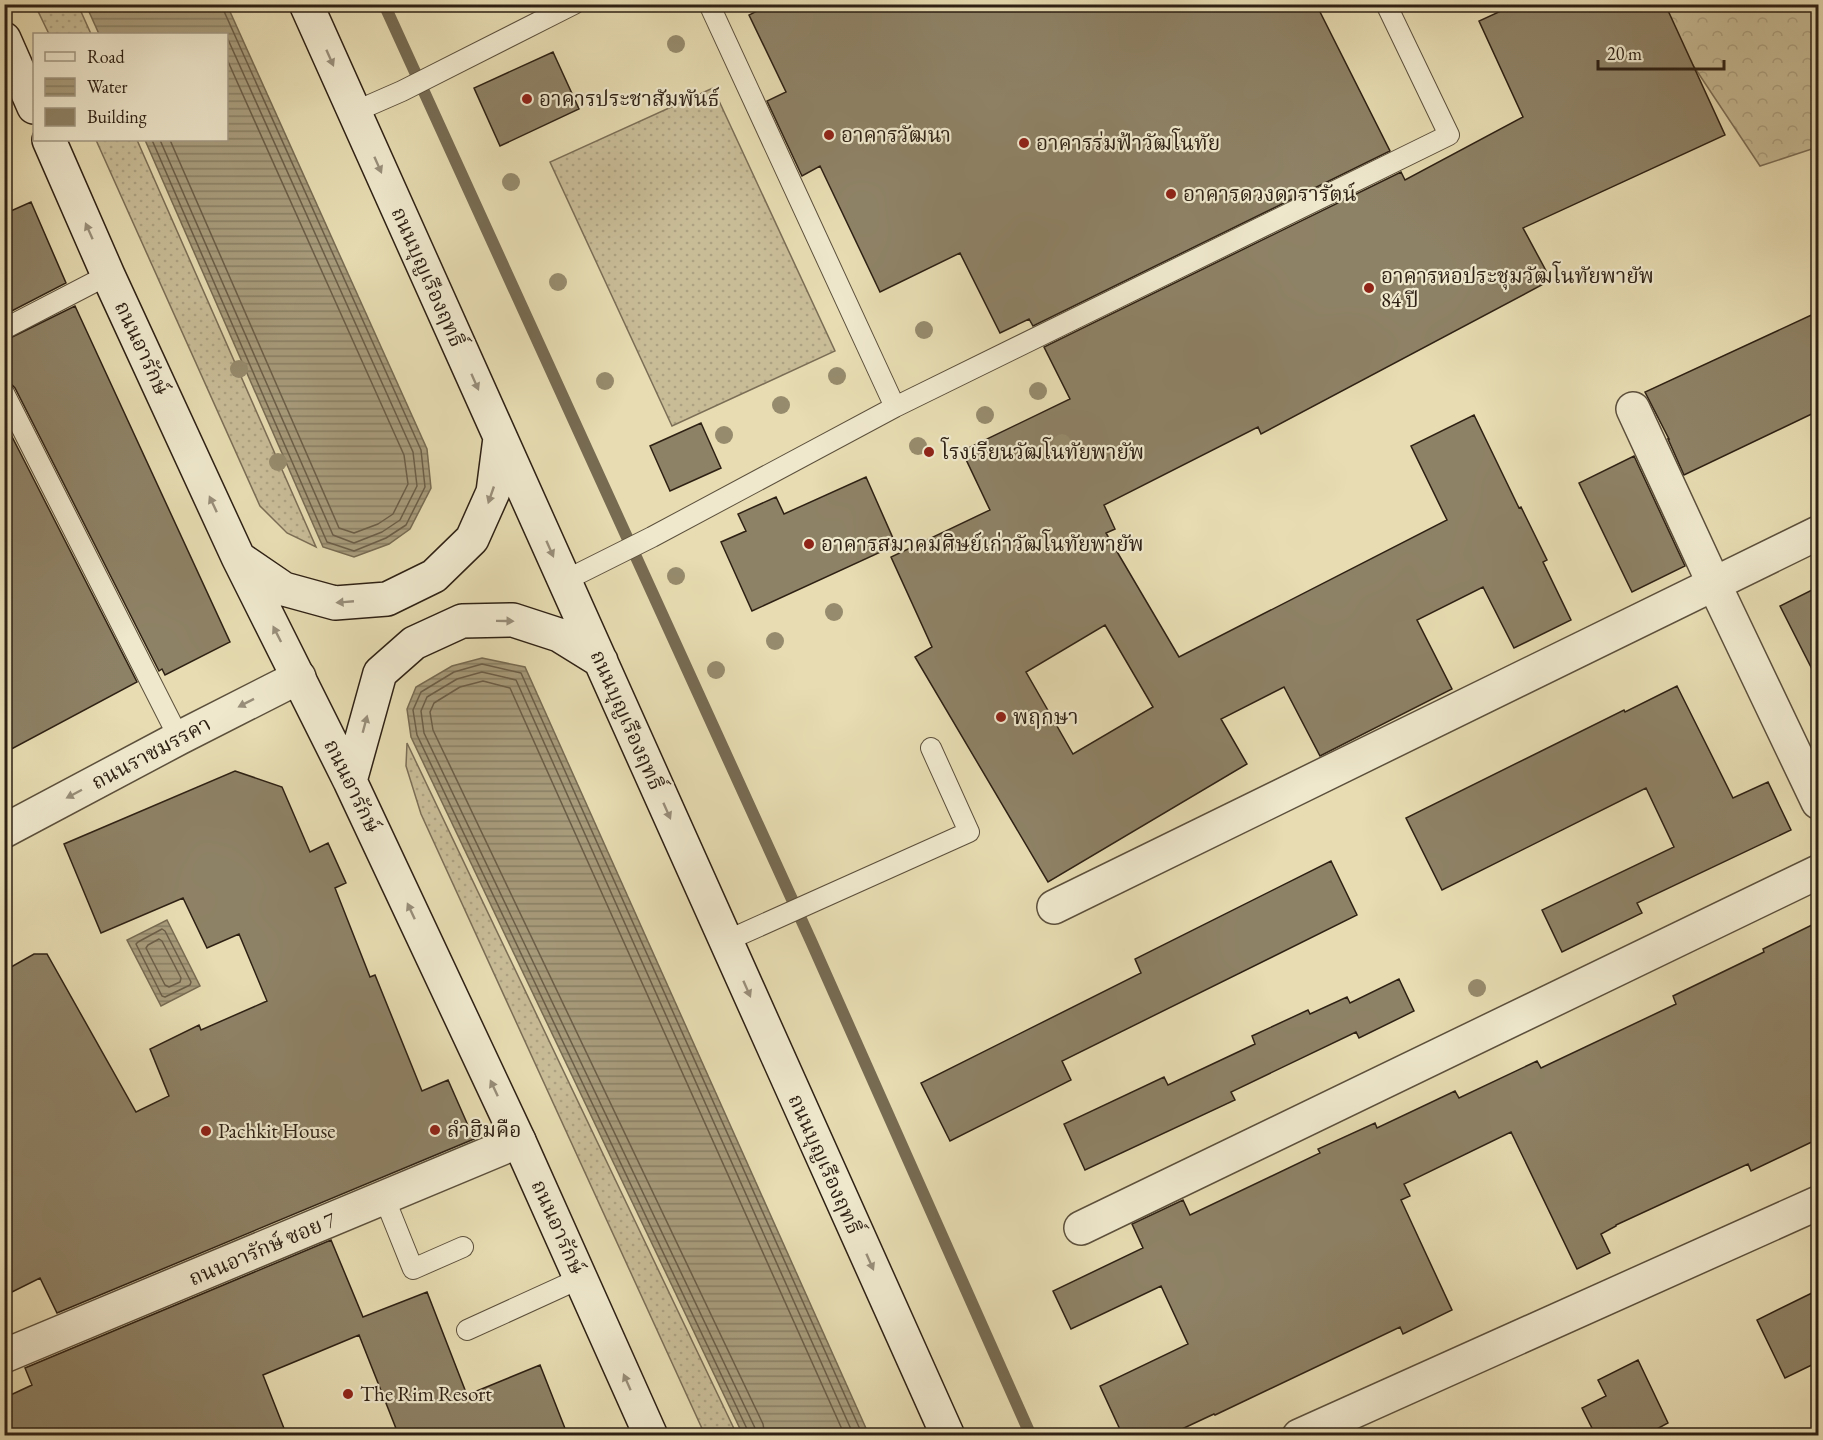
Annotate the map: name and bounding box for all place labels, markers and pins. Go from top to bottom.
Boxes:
place label: อาคารประชาสัมพันธ์ [539,85,720,112]
marker: อาคารประชาสัมพันธ์ [520,92,534,106]
place label: อาคารวัฒนา [841,121,951,148]
marker: อาคารวัฒนา [822,128,836,142]
place label: อาคารร่มฟ้าวัฒโนทัย [1036,128,1220,156]
marker: อาคารร่มฟ้าวัฒโนทัย [1017,136,1031,150]
place label: อาคารดวงดารารัตน์ [1183,180,1357,207]
marker: อาคารดวงดารารัตน์ [1164,187,1178,201]
place label: อาคารหอประชุมวัฒโนทัยพายัพ 84 ปี [1381,261,1654,313]
marker: อาคารหอประชุมวัฒโนทัยพายัพ 84 ปี [1362,281,1376,295]
place label: โรงเรียนวัฒโนทัยพายัพ [940,437,1144,465]
marker: โรงเรียนวัฒโนทัยพายัพ [922,445,936,459]
place label: อาคารสมาคมศิษย์เก่าวัฒโนทัยพายัพ [821,529,1144,557]
marker: อาคารสมาคมศิษย์เก่าวัฒโนทัยพายัพ [802,537,816,551]
place label: พฤกษา [1013,703,1079,730]
marker: พฤกษา [994,710,1008,724]
place label: ลำฮิมคือ [447,1116,521,1143]
place label: Pachkit House [218,1117,336,1144]
marker: ลำฮิมคือ [428,1123,442,1137]
marker: Pachkit House [199,1124,213,1138]
place label: The Rim Resort [360,1380,492,1407]
marker: The Rim Resort [341,1387,355,1401]

